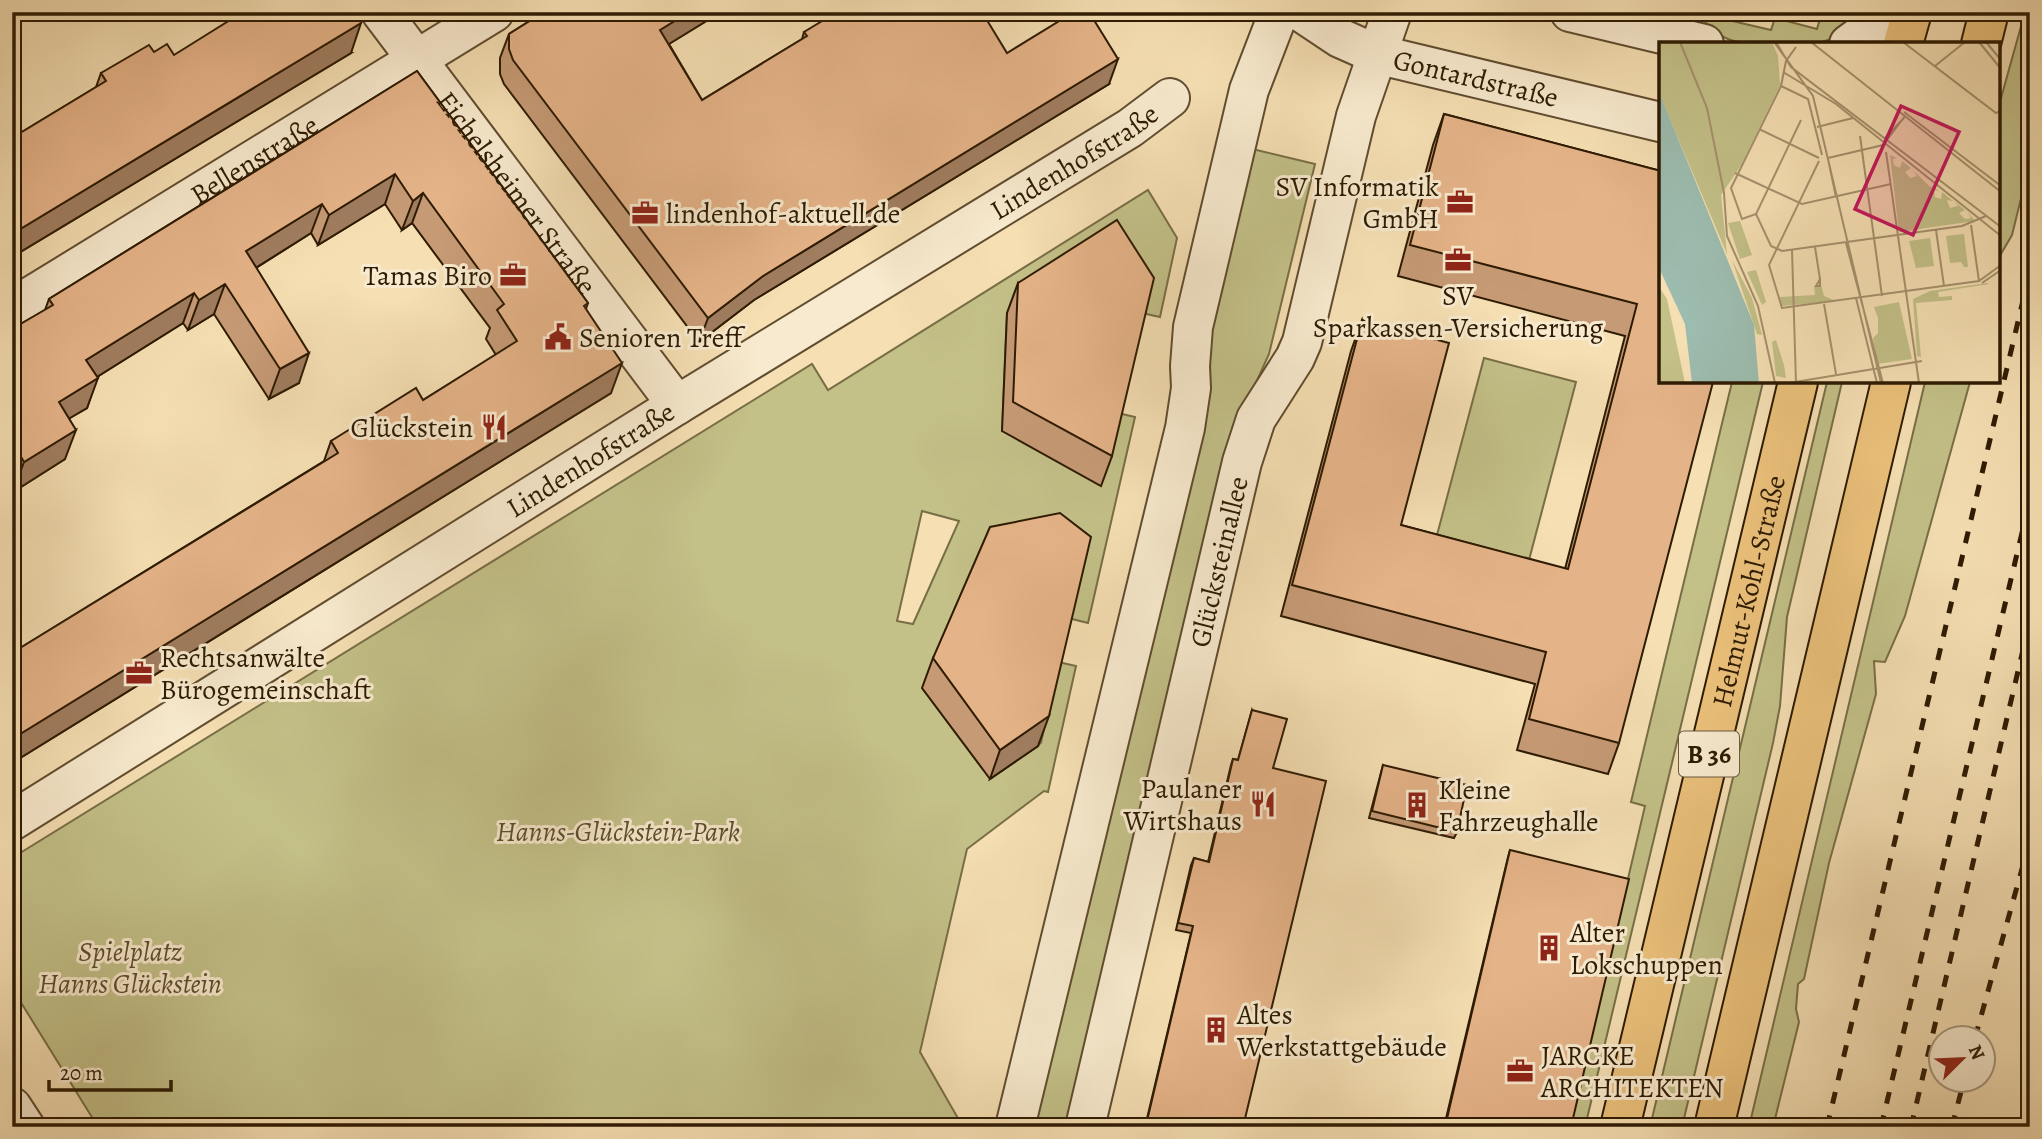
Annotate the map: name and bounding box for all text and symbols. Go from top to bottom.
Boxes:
street label: Gontardstraße [1389,41,1562,117]
inset map [1659,42,2000,383]
street label: Eichelsheimer Straße [427,84,605,303]
street label: Lindenhofstraße [983,95,1166,229]
street label: Bellenstraße [183,106,326,214]
place label: SV Informatik GmbH [1276,168,1439,238]
office icon: SV Informatik GmbH [1445,187,1475,217]
place label: lindenhof-aktuell.de [666,195,900,233]
office icon: lindenhof-aktuell.de [630,198,660,228]
office icon: SV Sparkassen-Versicherung [1443,245,1473,275]
place label: Tamas Biro [363,257,492,295]
office icon: Tamas Biro [498,260,528,290]
place label: SV Sparkassen-Versicherung [1313,277,1603,347]
place label: Senioren Treff [579,319,746,357]
public building icon: Senioren Treff [543,322,573,352]
street label: Lindenhofstraße [499,393,682,527]
place label: Glückstein [351,409,473,447]
restaurant icon: Glückstein [479,412,509,442]
street label: Helmut-Kohl-Straße [1703,471,1795,711]
street label: Glücksteinallee [1181,473,1258,651]
place label: Rechtsanwälte Bürogemeinschaft [160,639,371,709]
office icon: Rechtsanwälte Bürogemeinschaft [124,658,154,688]
road number: B 36 [1679,732,1739,776]
place label: Paulaner Wirtshaus [1123,770,1242,840]
place label: Kleine Fahrzeughalle [1438,771,1599,841]
restaurant icon: Paulaner Wirtshaus [1248,789,1278,819]
building icon: Kleine Fahrzeughalle [1402,790,1432,820]
park label: Hanns-Glückstein-Park [496,813,740,851]
place label: Alter Lokschuppen [1569,914,1723,984]
park label: Spielplatz Hanns Glückstein [38,933,222,1003]
building icon: Alter Lokschuppen [1534,933,1564,963]
place label: Altes Werkstattgebäude [1236,996,1447,1066]
building icon: Altes Werkstattgebäude [1201,1015,1231,1045]
north arrow [1926,1024,1996,1094]
place label: JARCKE ARCHITEKTEN [1540,1037,1724,1107]
text: N [1962,1041,1991,1064]
scale bar [49,1048,172,1092]
office icon: JARCKE ARCHITEKTEN [1505,1056,1535,1086]
text: 20 m [60,1059,103,1087]

